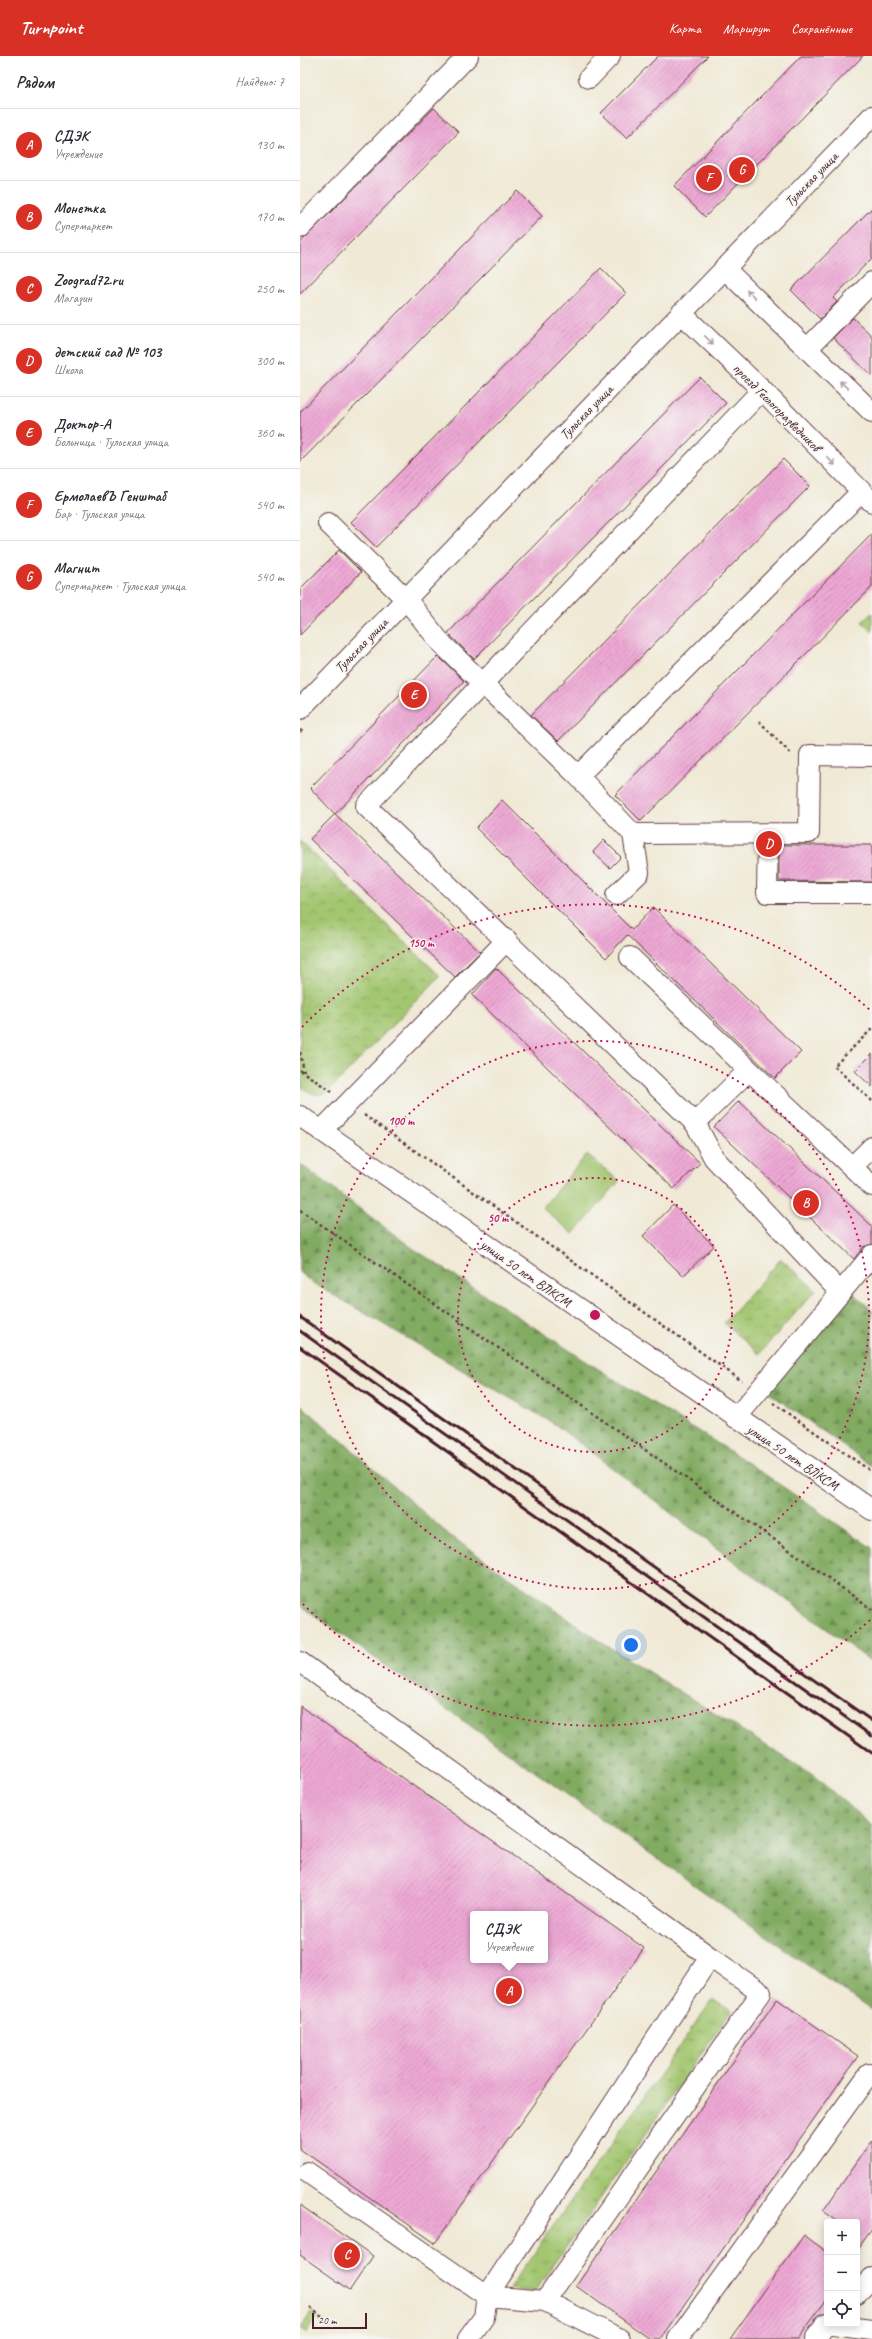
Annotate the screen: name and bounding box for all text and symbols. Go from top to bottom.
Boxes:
text: Turnpoint [20,16,82,40]
text: Карта [669,20,701,37]
text: Маршрут [723,20,769,37]
text: Сохранённые [791,20,852,37]
text: Рядом [16,72,54,93]
text: Найдено: 7 [236,74,284,90]
text: СДЭК [54,127,88,146]
text: A [26,137,32,153]
text: 130 m [256,137,284,153]
text: Учреждение [54,146,102,162]
street label: Тульская улица [781,148,842,210]
pin: G [729,155,755,185]
pin: F [696,163,722,193]
text: Монетка [54,199,105,218]
text: B [26,209,32,225]
text: 170 m [256,209,284,225]
text: Супермаркет [54,218,112,234]
text: Zoograd72.ru [54,271,123,290]
text: C [26,281,32,297]
text: 250 m [256,281,284,297]
one-way arrow [746,289,756,299]
text: Магазин [54,290,92,306]
one-way arrow [704,335,714,344]
text: детский сад № 103 [54,343,161,362]
text: D [25,353,33,369]
text: 300 m [256,353,284,369]
street label: проезд Геологоразведчиков [729,360,827,458]
text: Школа [54,362,83,378]
one-way arrow [839,380,849,389]
street label: Тульская улица [556,381,617,443]
text: Доктор-А [54,415,111,434]
text: E [26,425,32,441]
text: 360 m [256,425,284,441]
text: Больница · Тульская улица [54,434,168,450]
one-way arrow [826,456,836,466]
text: ЕрмолаевЪ Генштаб [54,487,166,506]
text: F [26,497,32,513]
text: 540 m [256,497,284,513]
text: Бар · Тульская улица [54,506,144,522]
text: Магнит [54,559,99,578]
text: G [26,569,32,585]
text: 540 m [256,569,284,585]
text: Супермаркет · Тульская улица [54,578,185,594]
street label: Тульская улица [331,614,392,676]
pin: E [401,680,427,710]
pin: D [756,829,782,859]
text: 150 m [408,935,435,951]
text: 100 m [388,1113,415,1129]
pin: B [793,1188,819,1218]
text: 50 m [488,1210,509,1226]
street label: улица 50 лет ВЛКСМ [476,1235,575,1311]
centre of rings [588,1308,602,1322]
street label: улица 50 лет ВЛКСМ [743,1420,842,1495]
your location [621,1635,641,1655]
popup [470,1911,548,1963]
text: СДЭК [485,1920,519,1939]
text: Учреждение [485,1939,533,1955]
pin: A [496,1976,522,2006]
map controls [824,2219,860,2327]
button: + [824,2219,860,2255]
pin: C [334,2240,360,2270]
button: − [824,2255,860,2291]
button: locate [824,2291,860,2327]
scale bar [312,2311,367,2330]
text: 20 m [318,2313,337,2327]

